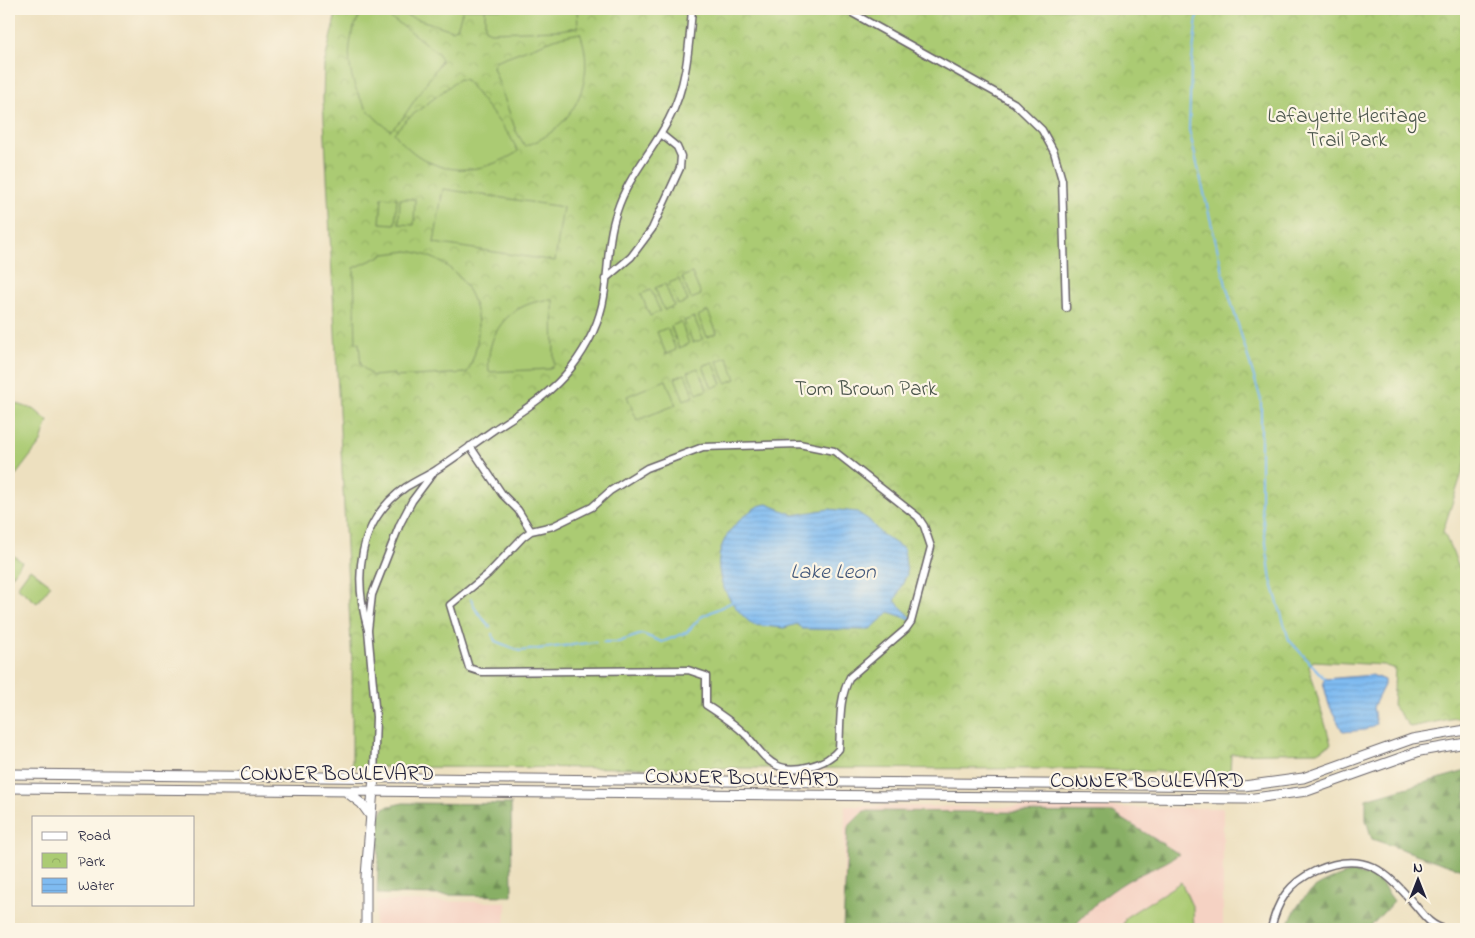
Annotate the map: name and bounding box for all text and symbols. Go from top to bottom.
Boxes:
park label: Lafayette Heritage Trail Park [1267,102,1427,156]
park label: Tom Brown Park [795,375,938,405]
water label: Lake Leon [790,557,877,589]
street label: CONNER BOULEVARD [240,760,434,790]
street label: CONNER BOULEVARD [645,762,839,796]
street label: CONNER BOULEVARD [1050,767,1244,797]
legend [32,816,195,906]
text: Road [78,825,111,847]
text: Park [78,851,106,873]
north arrow [1392,856,1442,906]
text: N [1413,858,1423,879]
text: Water [78,875,114,897]

